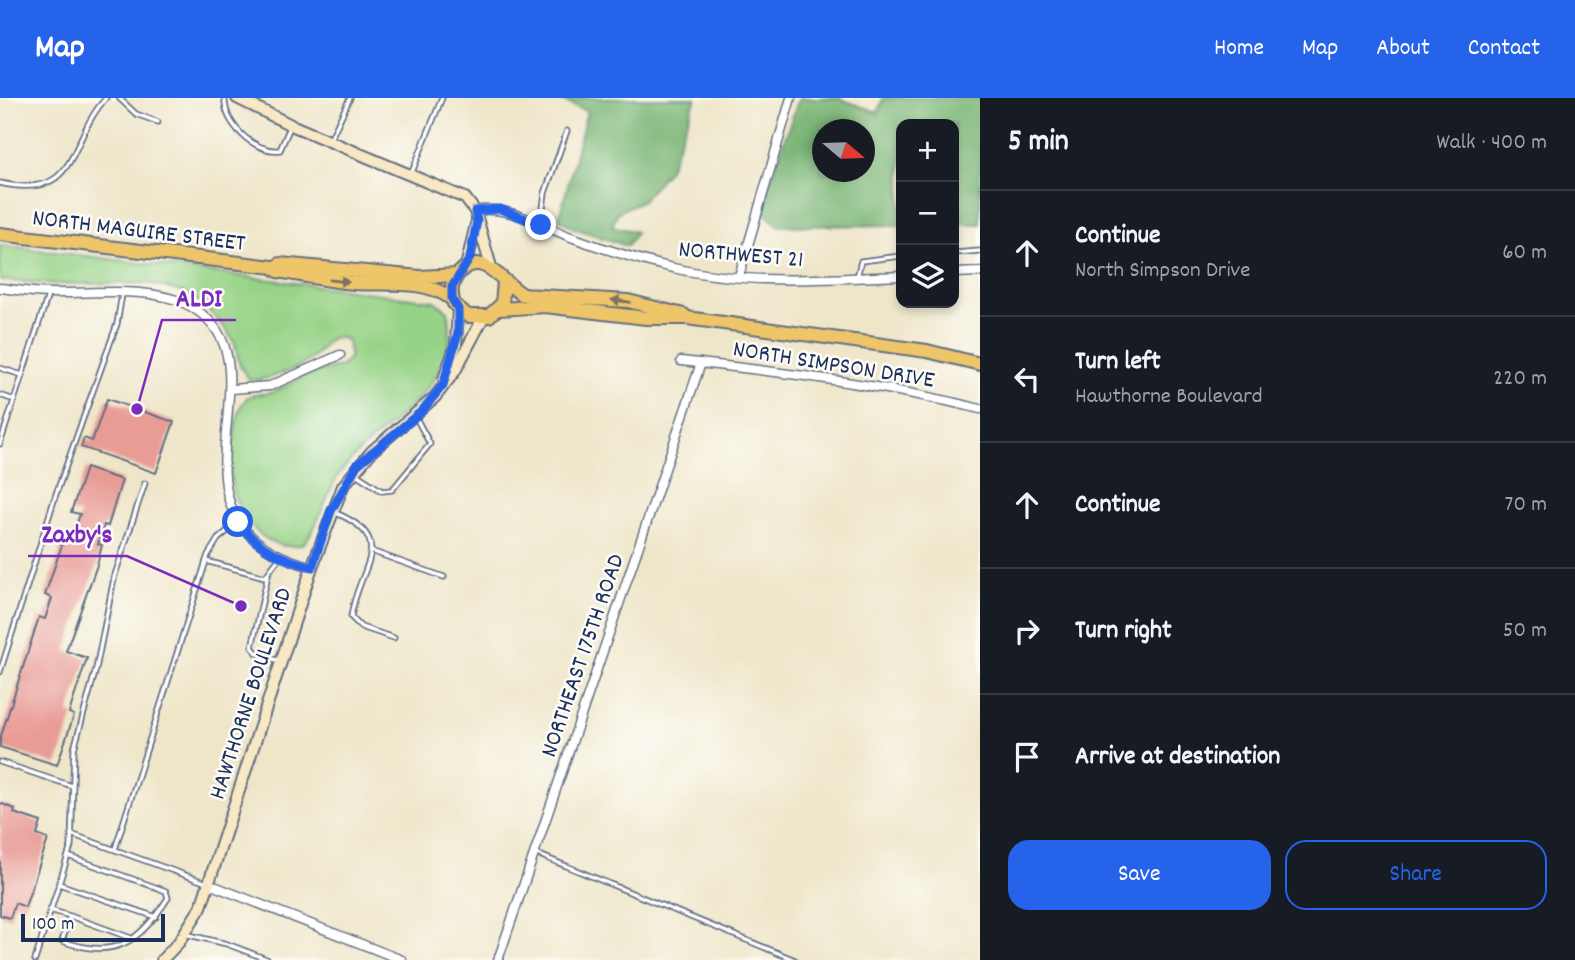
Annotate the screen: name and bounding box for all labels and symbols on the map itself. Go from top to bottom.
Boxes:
north arrow [812,119,875,182]
street label: NORTH MAGUIRE STREET [30,202,247,262]
route end [525,209,556,240]
street label: NORTHWEST 21 [677,234,805,278]
callout: ALDI [162,273,236,320]
one-way arrow [328,276,350,287]
text: ALDI [176,282,223,319]
one-way arrow [610,295,632,306]
street label: NORTH SIMPSON DRIVE [730,333,937,399]
route start [222,506,253,537]
callout: Zaxby's [28,509,127,556]
text: Zaxby's [41,518,113,555]
street label: NORTHEAST 175TH ROAD [533,550,635,762]
street label: HAWTHORNE BOULEVARD [202,584,302,804]
scale bar [21,911,164,943]

